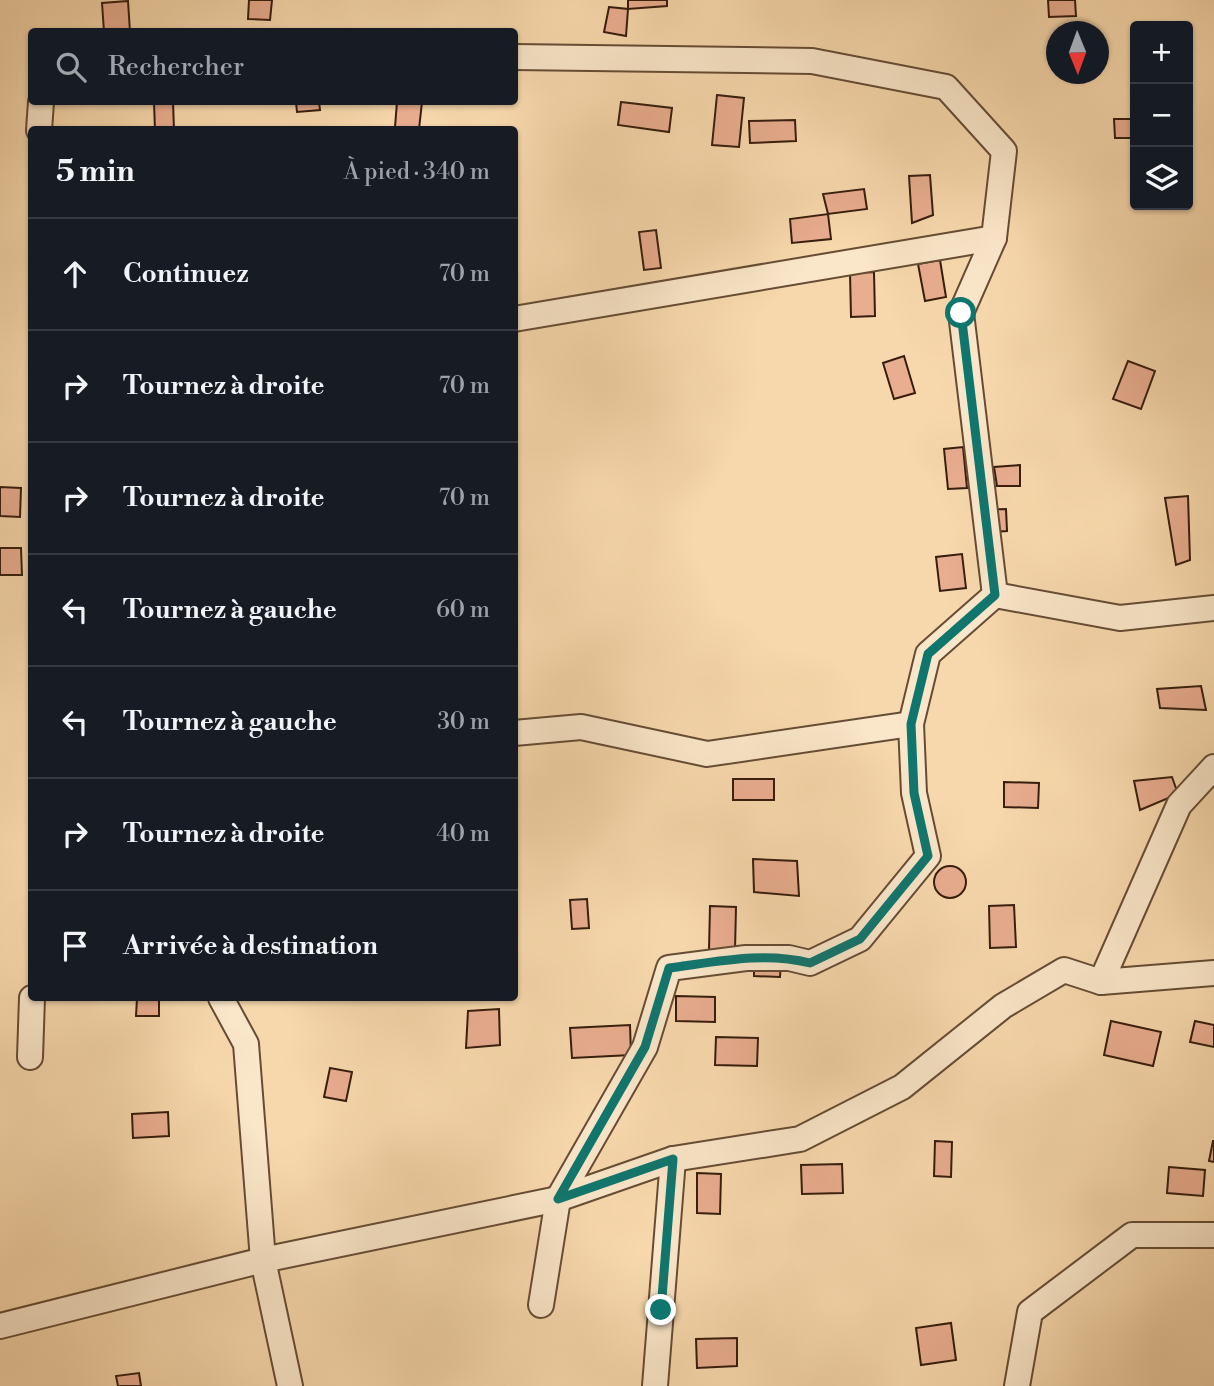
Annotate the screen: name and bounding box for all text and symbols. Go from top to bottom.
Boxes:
north arrow [1046,21,1109,84]
map controls [1130,21,1193,210]
button: + [1130,21,1193,84]
search box [28,28,518,105]
icon: search [52,48,90,86]
text: Rechercher [108,51,244,83]
button: − [1130,84,1193,147]
button: layers [1130,147,1193,210]
text: 5 min [56,153,135,191]
text: À pied · 340 m [344,158,490,186]
icon: ahead [56,255,94,293]
text: Continuez [123,258,249,290]
text: 70 m [439,260,490,288]
route start [945,297,976,328]
icon: right [56,367,94,405]
text: Tournez à droite [123,370,325,402]
text: 70 m [439,372,490,400]
icon: right [56,479,94,517]
text: Tournez à droite [123,482,325,514]
text: 70 m [439,484,490,512]
icon: left [56,591,94,629]
text: Tournez à gauche [123,594,337,626]
text: 60 m [436,596,490,624]
icon: left [56,703,94,741]
text: Tournez à gauche [123,706,337,738]
text: 30 m [437,708,490,736]
icon: right [56,815,94,853]
text: Tournez à droite [123,818,325,850]
text: 40 m [436,820,490,848]
icon: arrive [56,927,94,965]
text: Arrivée à destination [123,930,378,962]
route end [645,1294,676,1325]

